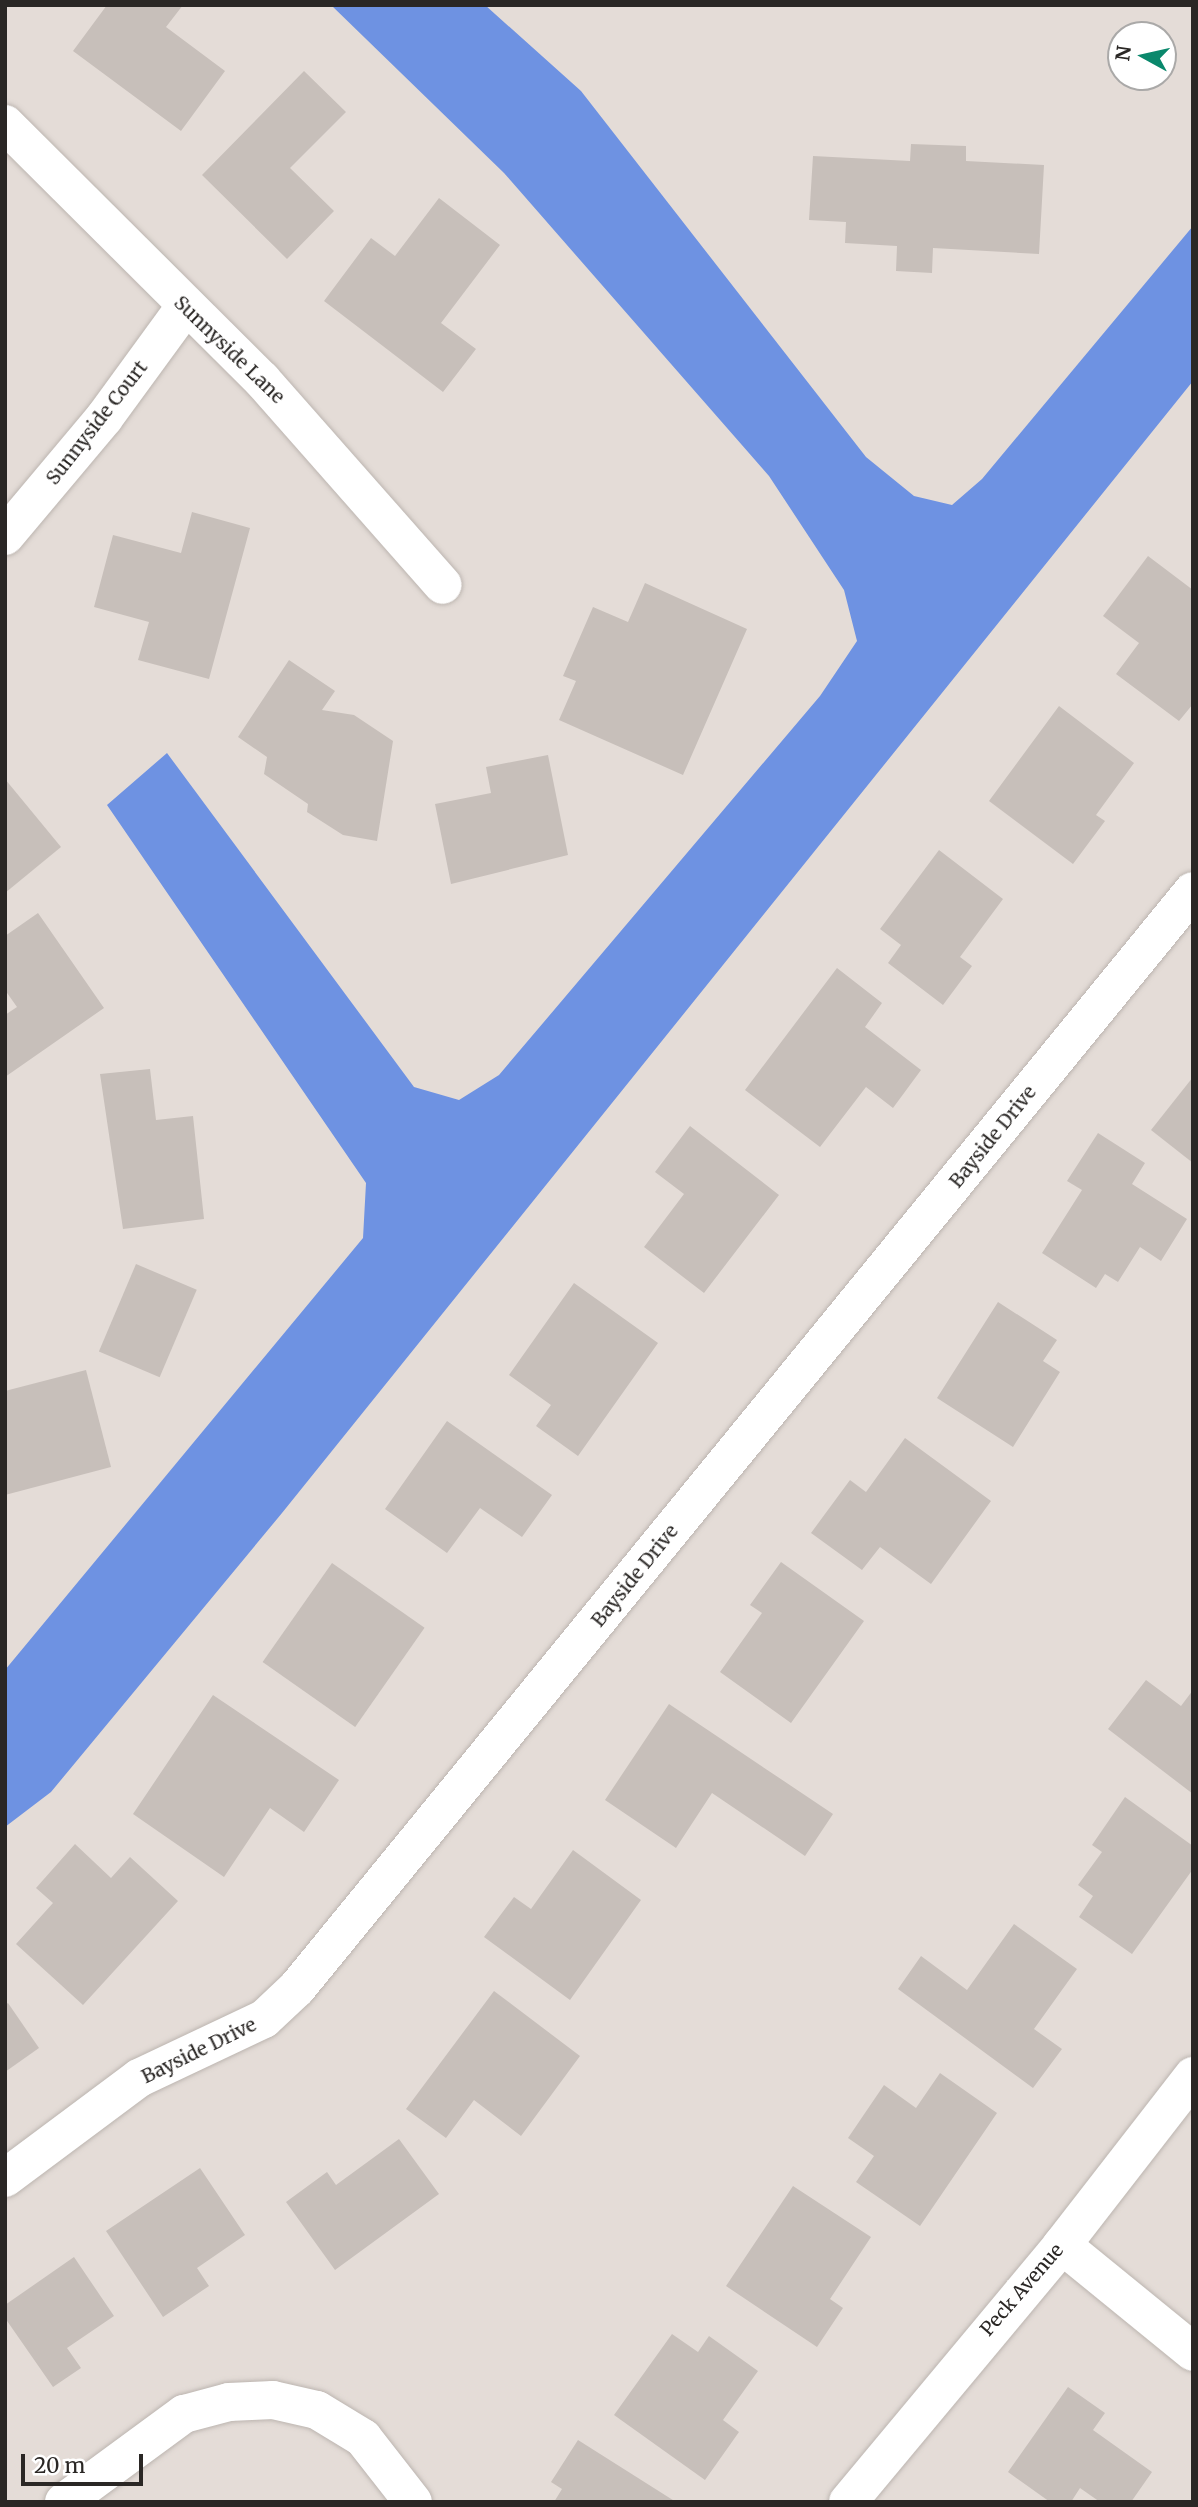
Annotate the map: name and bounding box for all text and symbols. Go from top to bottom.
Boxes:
north arrow [1107,21,1177,91]
text: N [1110,44,1136,62]
street label: Sunnyside Lane [169,291,289,409]
street label: Sunnyside Court [42,357,152,489]
street label: Bayside Drive [945,1081,1041,1193]
street label: Bayside Drive [587,1520,683,1632]
street label: Bayside Drive [138,2013,260,2089]
street label: Peck Avenue [976,2239,1068,2341]
scale bar [24,2440,147,2484]
text: 20 m [34,2452,85,2479]

